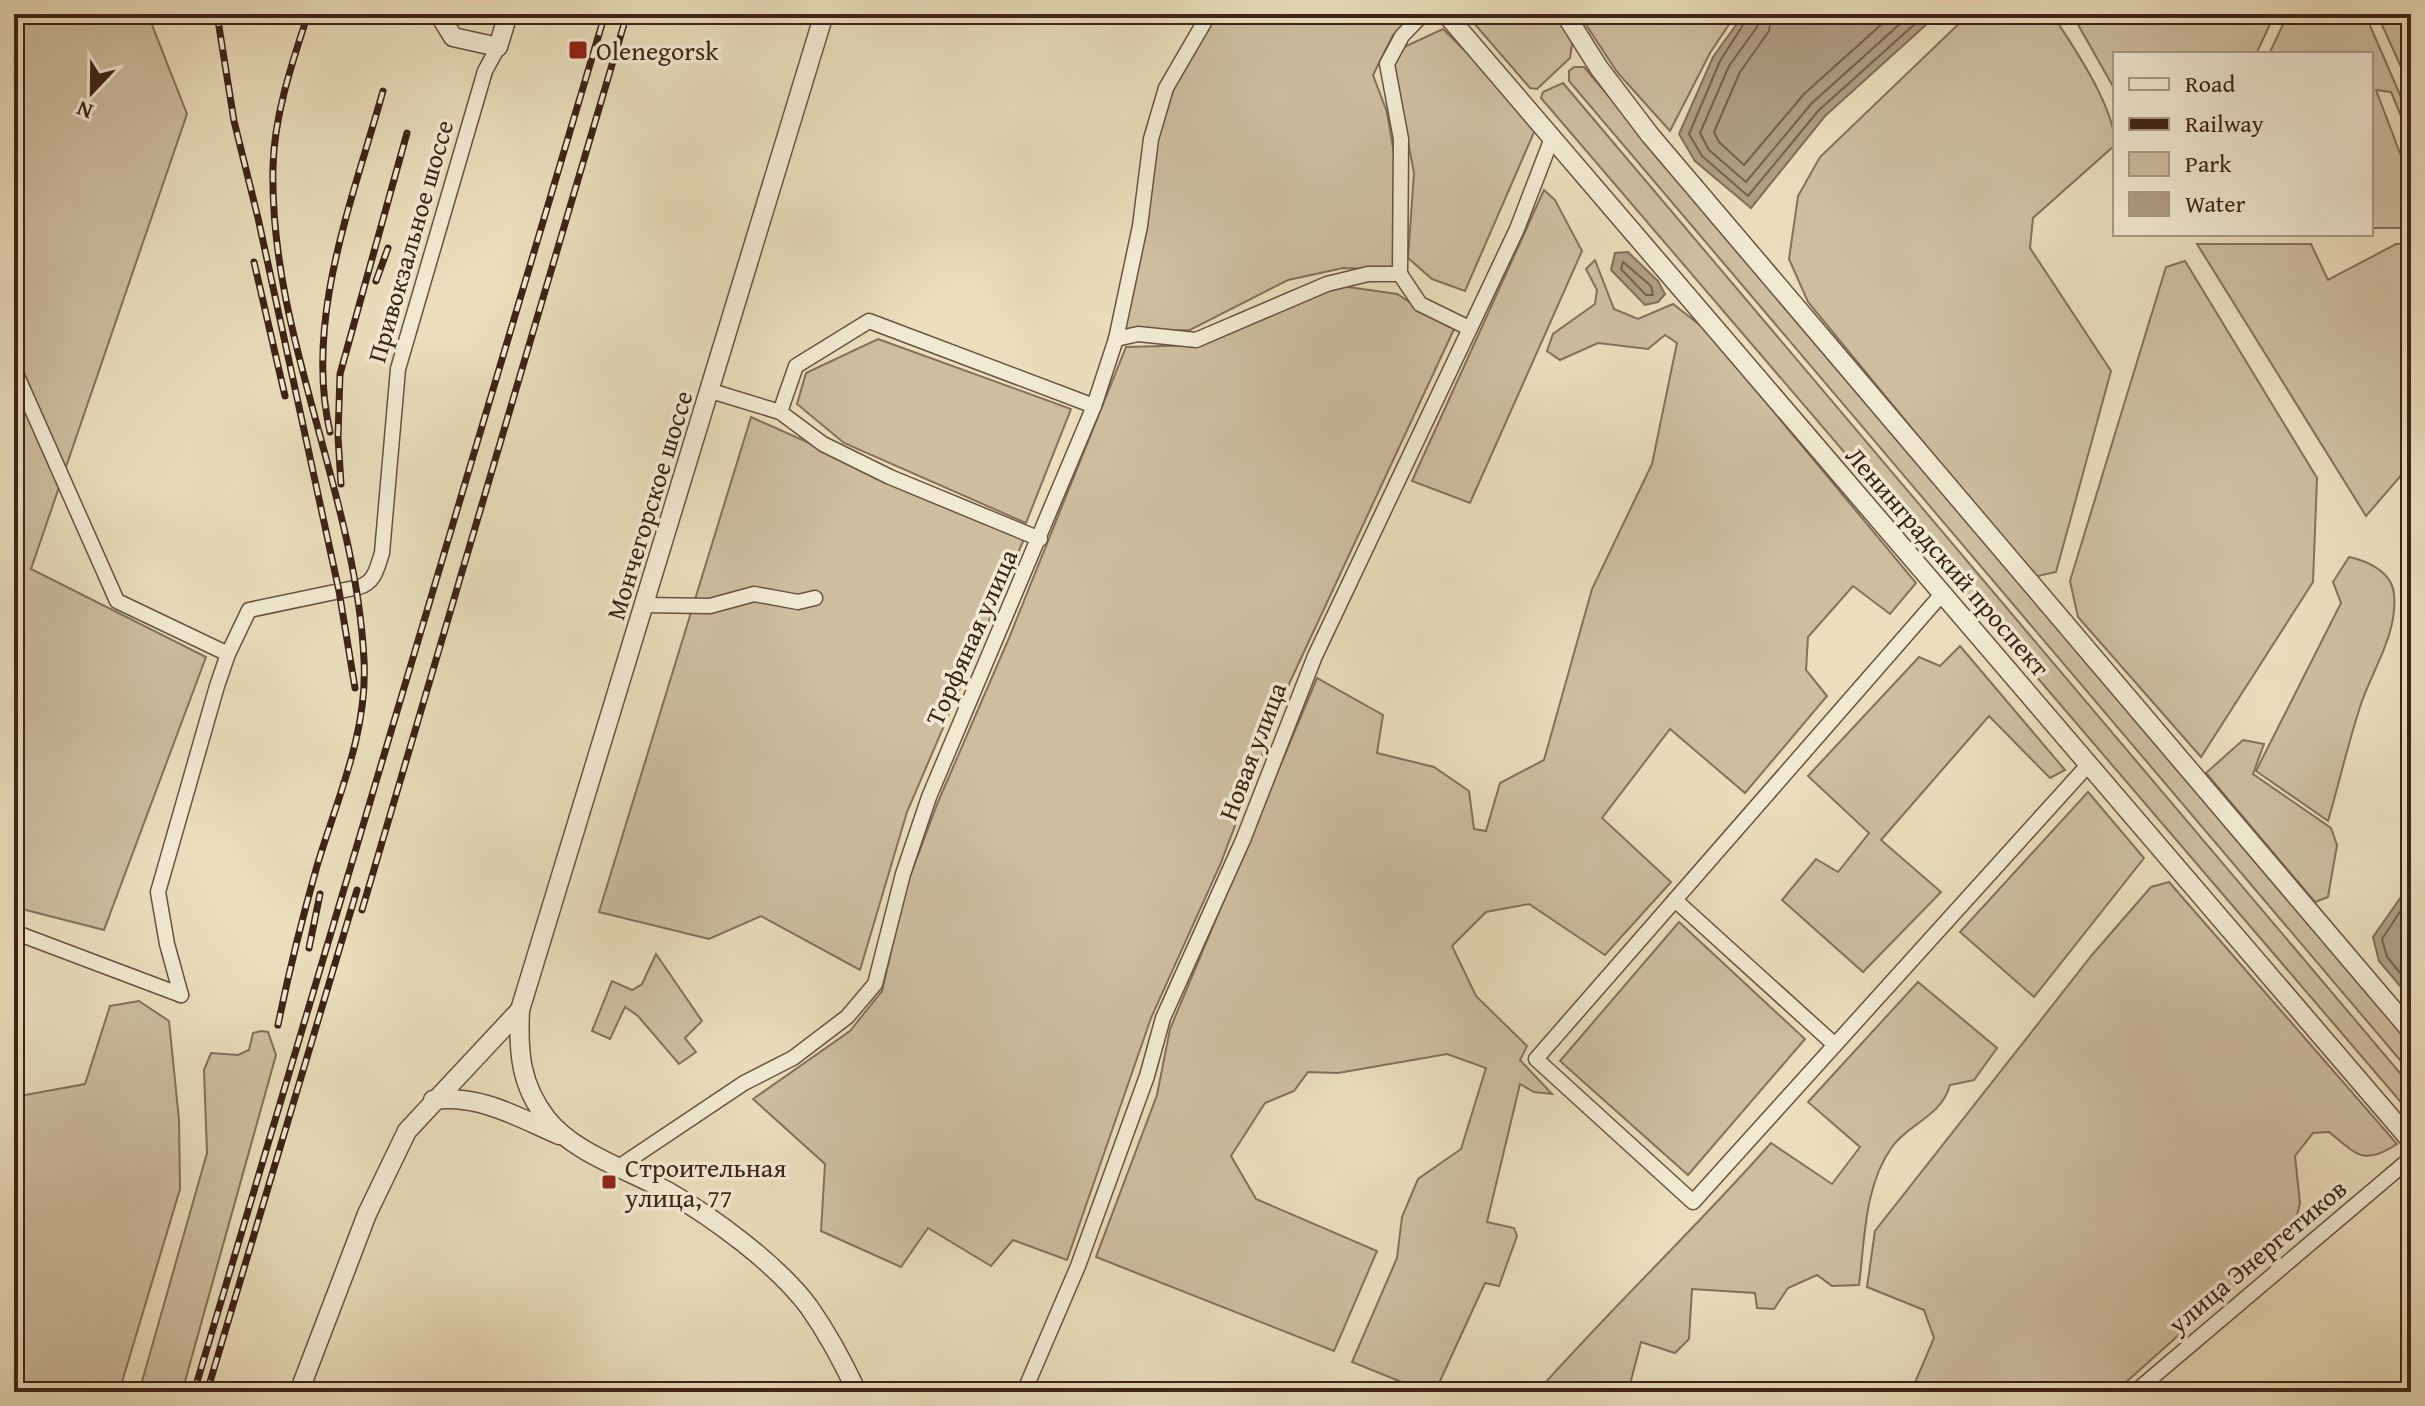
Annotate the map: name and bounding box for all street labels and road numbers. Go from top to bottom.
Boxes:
street label: Привокзальное шоссе [357,115,463,367]
street label: Мончегорское шоссе [596,386,702,624]
street label: Ленинградский проспект [1837,437,2060,685]
street label: Торфяная улица [915,542,1028,731]
street label: Новая улица [1208,676,1296,826]
street label: улица Энергетиков [2158,1169,2355,1343]

